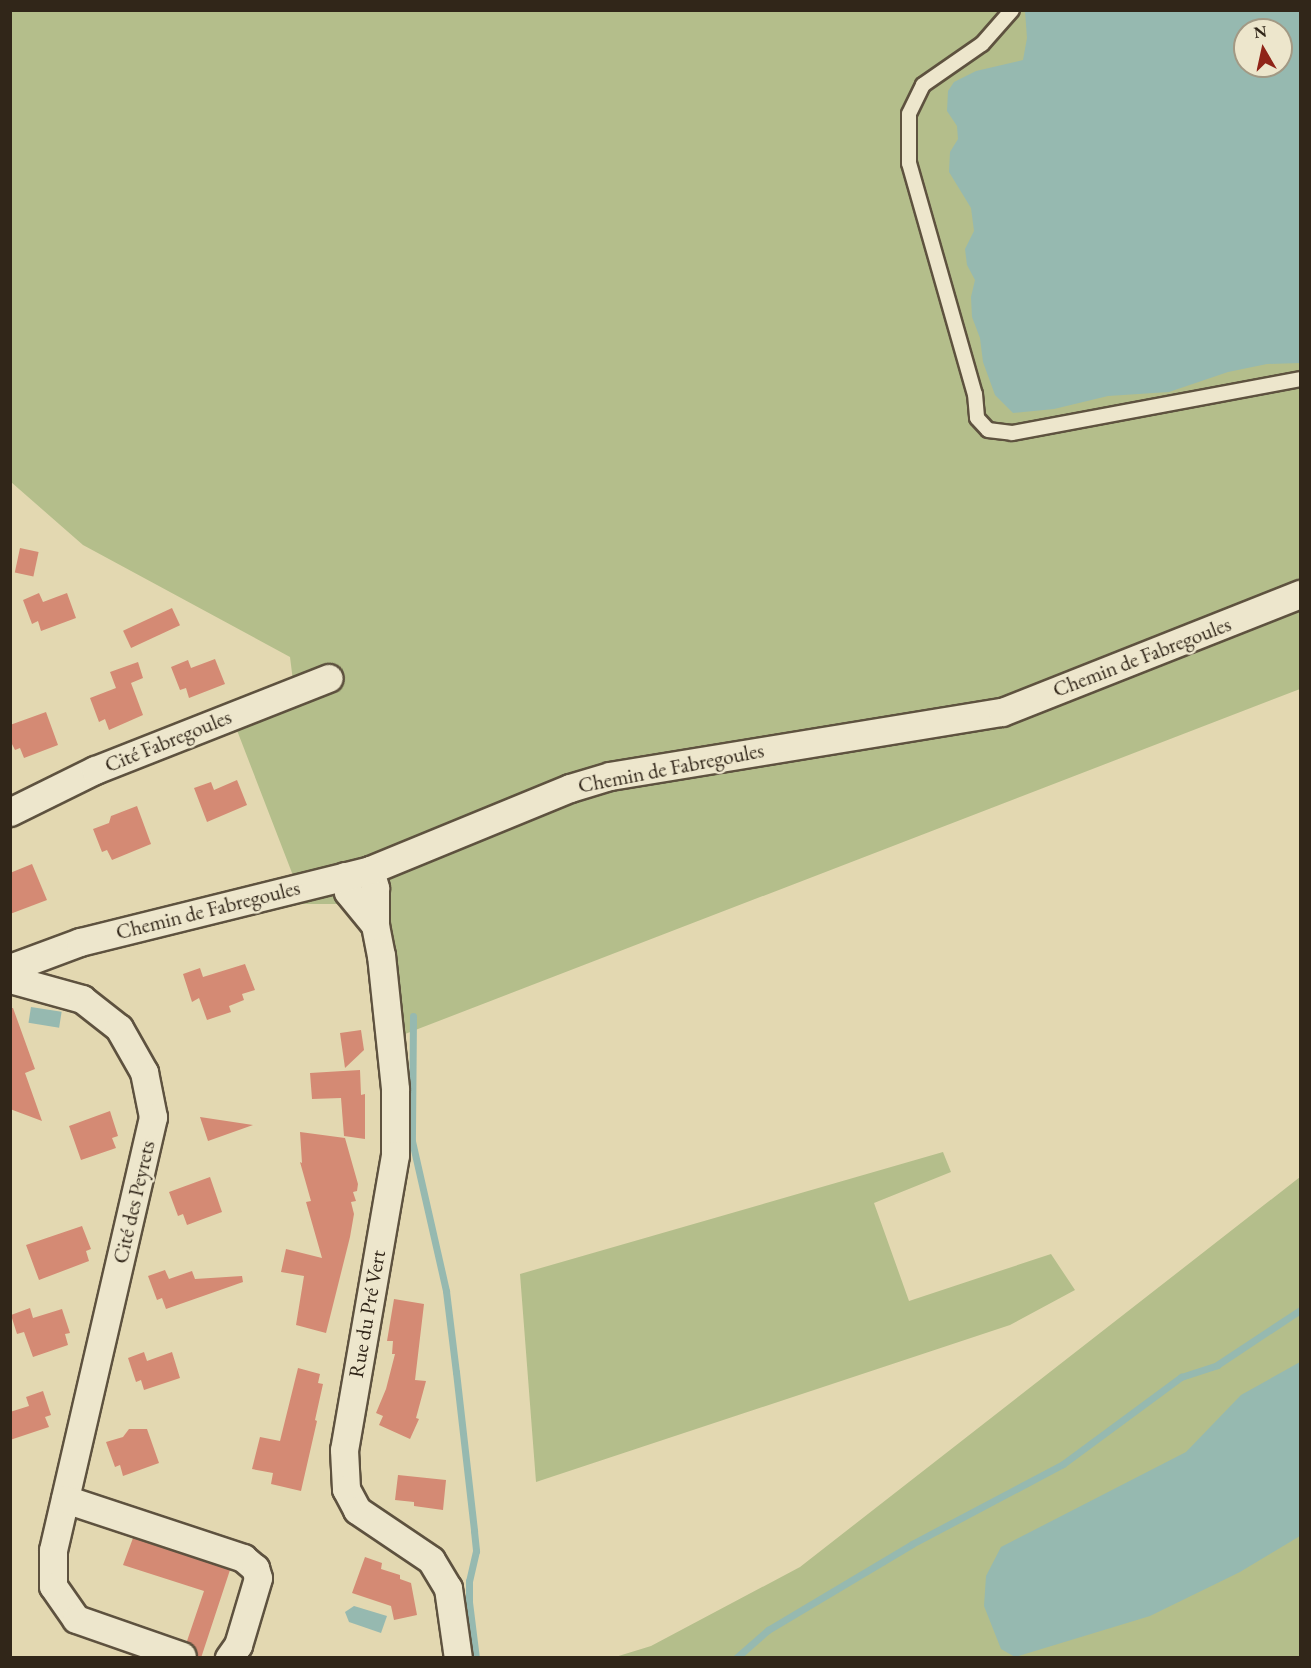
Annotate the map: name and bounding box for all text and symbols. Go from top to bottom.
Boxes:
north arrow [1233,18,1293,78]
text: N [1252,20,1268,43]
street label: Chemin de Fabregoules [1049,611,1235,703]
street label: Cité Fabregoules [101,704,235,778]
street label: Chemin de Fabregoules [576,738,766,798]
street label: Chemin de Fabregoules [113,875,303,945]
street label: Cité des Peyrets [108,1138,160,1266]
street label: Rue du Pré Vert [343,1248,391,1380]

